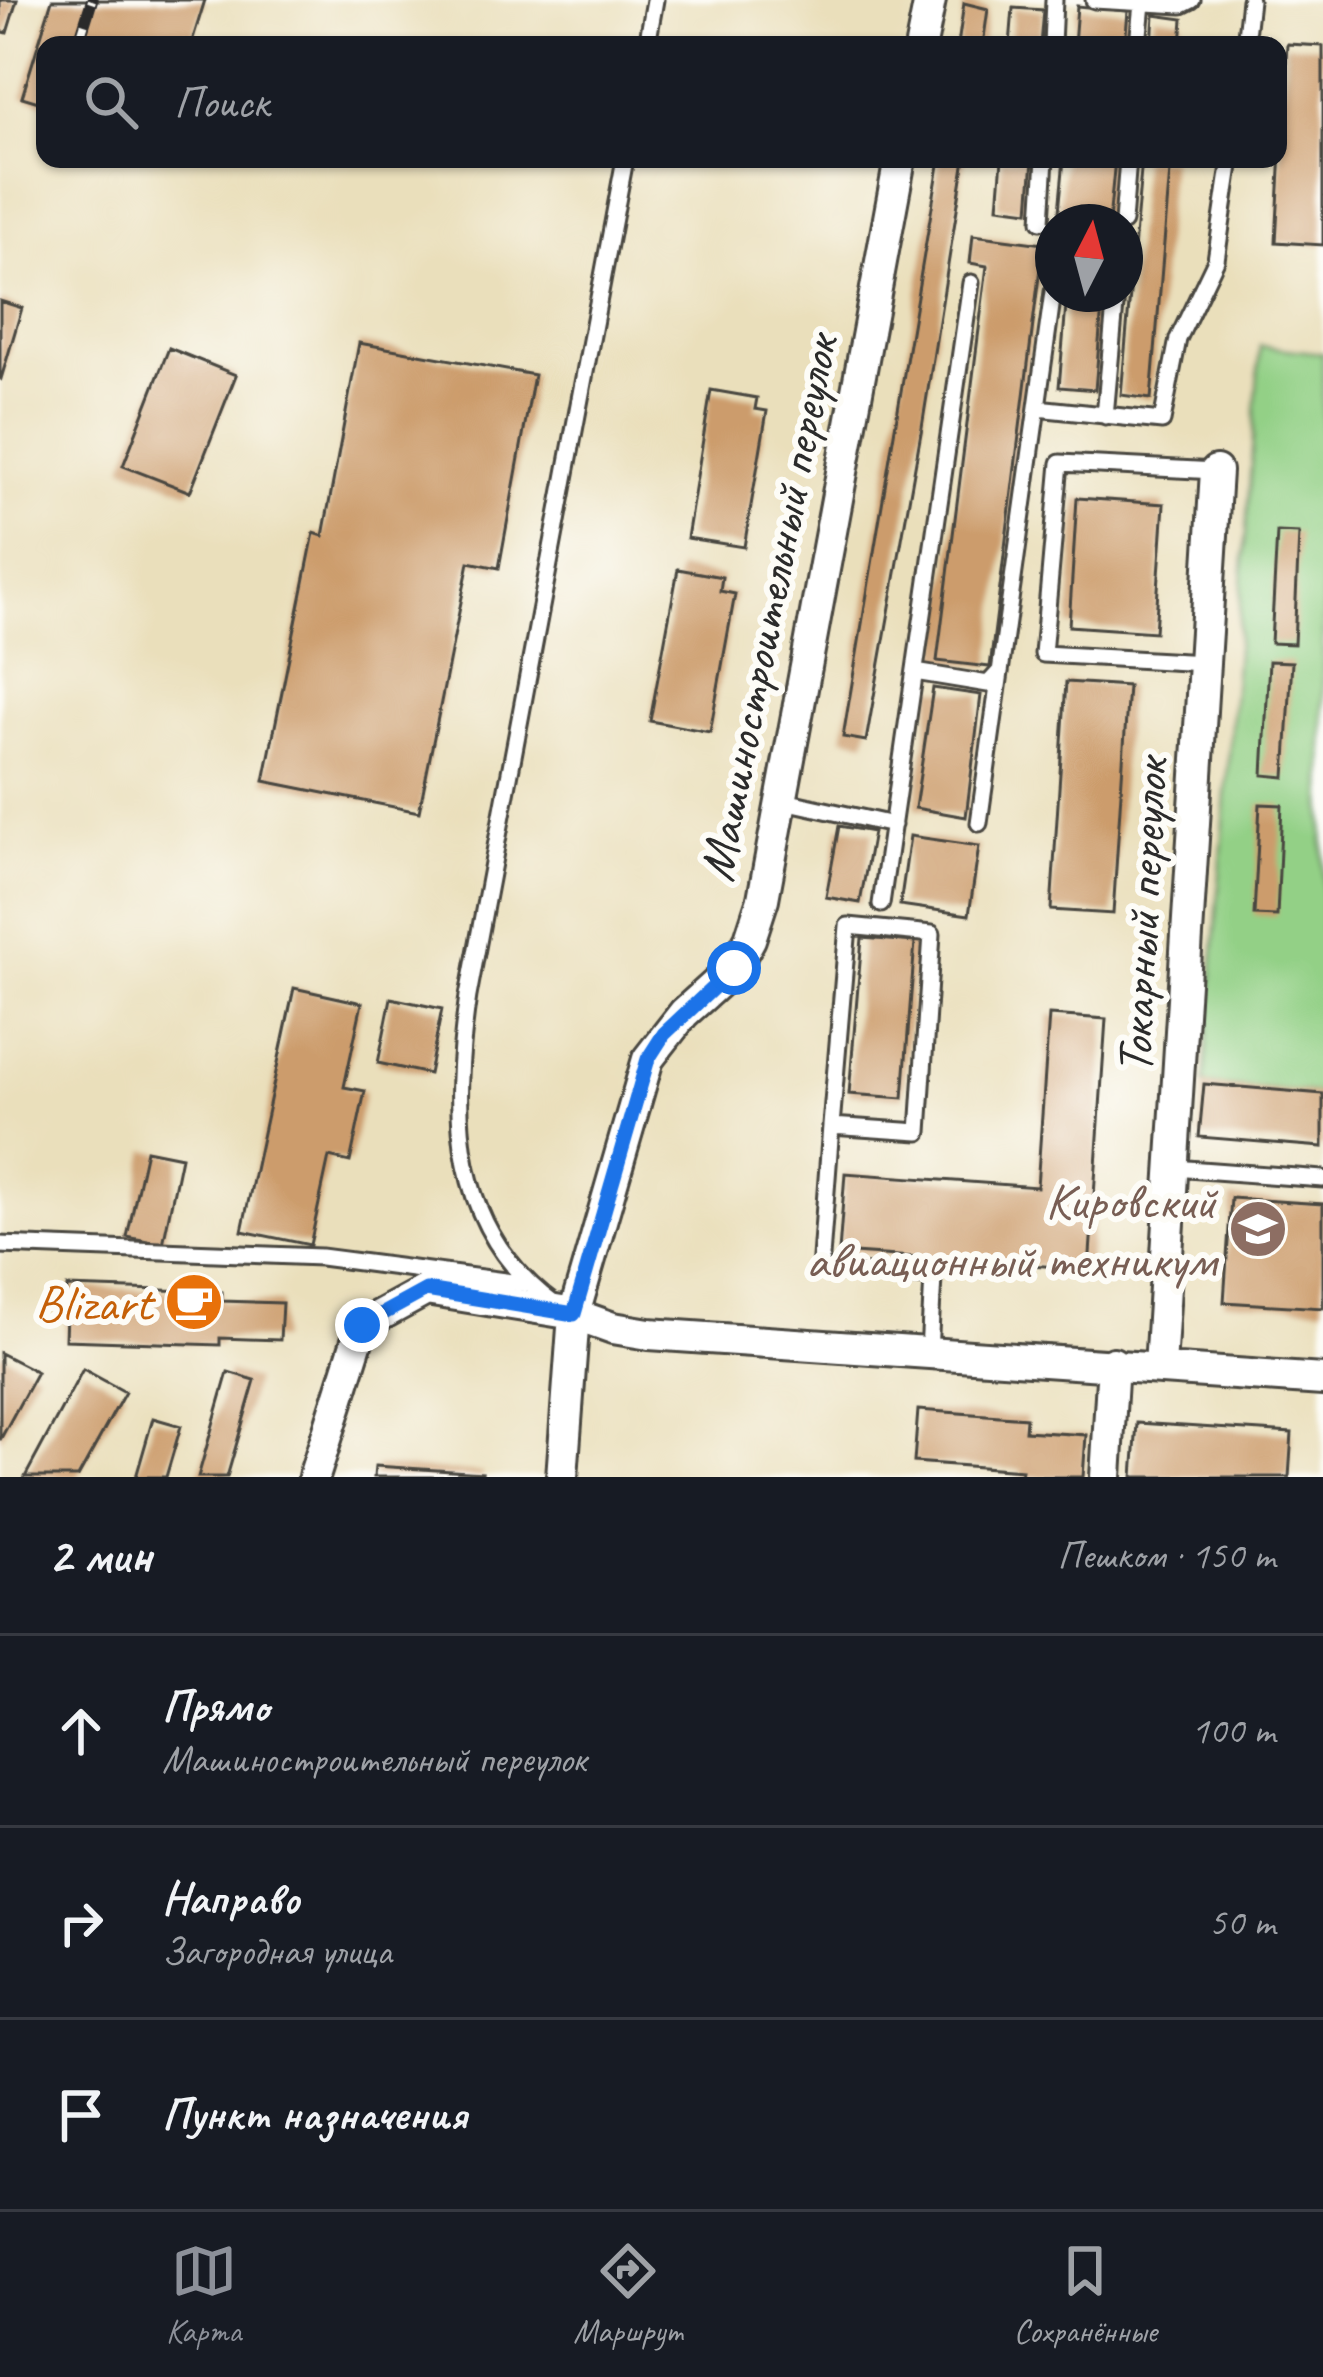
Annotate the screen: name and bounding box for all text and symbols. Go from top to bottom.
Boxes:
search box [36,36,1287,168]
icon: search [78,69,144,135]
text: Поиск [174,74,269,131]
north arrow [1035,204,1143,312]
street label: Машиностроительный переулок [684,326,853,886]
street label: Токарный переулок [1102,752,1182,1075]
route start [707,941,761,995]
place label: Кировский авиационный техникум [806,1169,1219,1292]
school or university icon: Кировский авиационный техникум [1227,1198,1289,1260]
place label: Blizart [35,1271,157,1335]
cafe icon: Blizart [163,1271,225,1333]
route end [335,1298,389,1352]
text: 2 мин [48,1523,152,1587]
text: Пешком · 150 m [1057,1531,1275,1580]
text: Прямо [162,1678,269,1735]
icon: ahead [48,1698,114,1764]
text: 100 m [1191,1706,1275,1755]
text: Машиностроительный переулок [162,1735,586,1784]
text: Направо [162,1870,300,1927]
icon: right [48,1890,114,1956]
text: 50 m [1209,1898,1275,1947]
text: Загородная улица [162,1927,392,1976]
icon: arrive [48,2082,114,2148]
text: Пункт назначения [162,2086,467,2143]
tab: Карта [166,2238,241,2352]
tab: Маршрут [573,2238,682,2352]
tab: Сохранённые [1014,2238,1157,2352]

